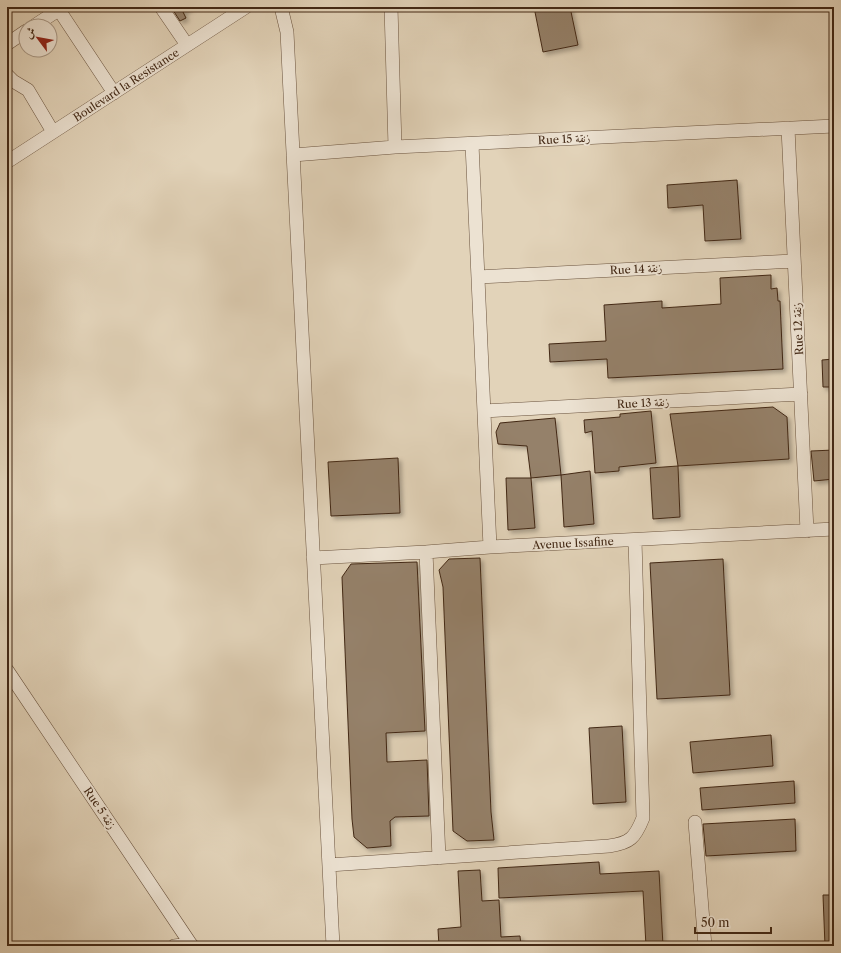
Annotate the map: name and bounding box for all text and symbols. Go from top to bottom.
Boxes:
north arrow [18,18,58,58]
text: ش [21,24,38,41]
street label: Boulevard la Resistance [70,46,182,124]
street label: Rue 15 زنقة [538,131,590,147]
street label: Rue 14 زنقة [609,261,663,277]
street label: Rue 12 زنقة [790,302,806,356]
street label: Rue 13 زنقة [616,395,670,411]
street label: Avenue Issafine [531,534,614,552]
street label: Rue 5 زنقة [81,784,119,832]
scale bar [695,909,771,935]
text: 50 m [701,915,730,930]

